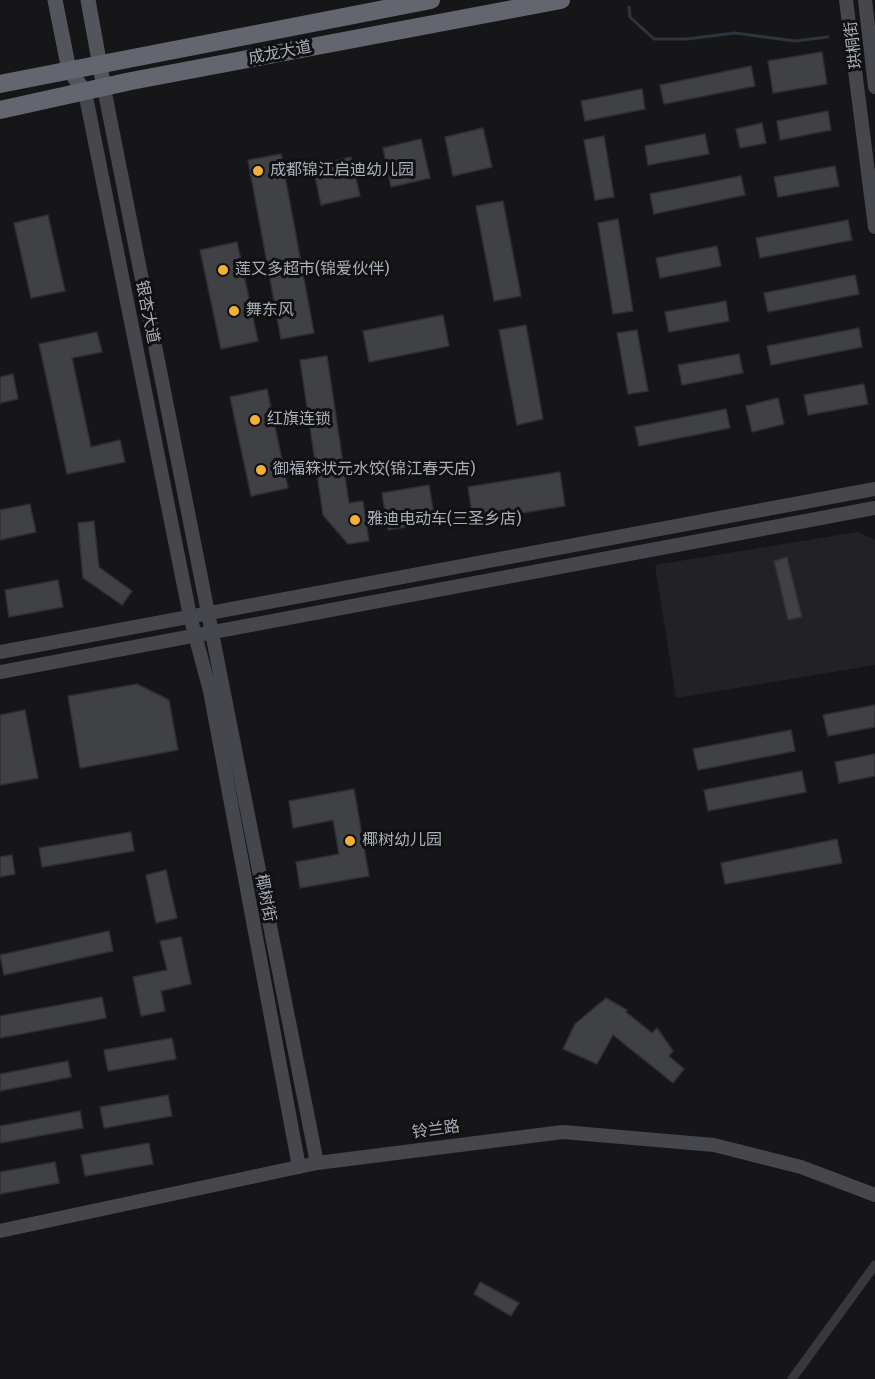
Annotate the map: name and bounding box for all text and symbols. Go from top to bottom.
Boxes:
street label: 珙桐街 [842,20,866,70]
street label: 成龙大道 [247,37,313,69]
place label: 成都锦江启迪幼儿园 [270,161,414,181]
marker: 成都锦江启迪幼儿园 [251,164,265,178]
place label: 莲又多超市(锦爱伙伴) [235,260,389,280]
marker: 莲又多超市(锦爱伙伴) [216,263,230,277]
street label: 银杏大道 [131,279,163,345]
place label: 舞东风 [246,301,294,321]
marker: 舞东风 [227,304,241,318]
place label: 红旗连锁 [267,410,331,430]
marker: 红旗连锁 [248,413,262,427]
place label: 御福箖状元水饺(锦江春天店) [273,460,475,480]
marker: 御福箖状元水饺(锦江春天店) [254,463,268,477]
place label: 雅迪电动车(三圣乡店) [367,510,521,530]
marker: 雅迪电动车(三圣乡店) [348,513,362,527]
place label: 椰树幼儿园 [362,831,442,851]
marker: 椰树幼儿园 [343,834,357,848]
street label: 椰树街 [251,873,279,923]
street label: 铃兰路 [411,1117,461,1143]

